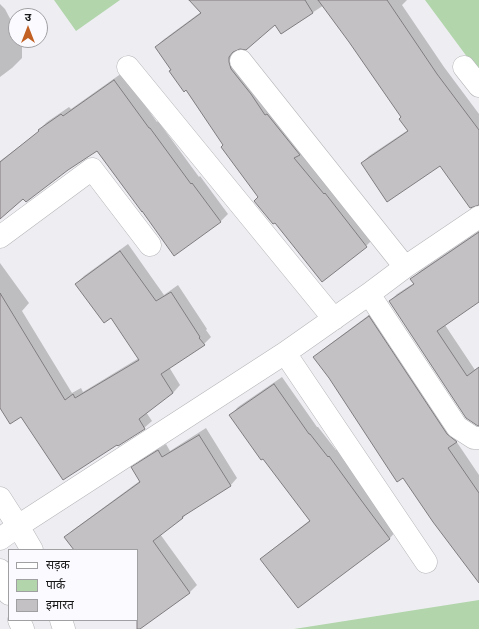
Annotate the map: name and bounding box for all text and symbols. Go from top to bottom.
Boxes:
north arrow [8,8,48,48]
text: उ [25,10,31,24]
legend [8,549,138,621]
text: सड़क [46,557,70,572]
text: पार्क [46,577,65,592]
text: इमारत [46,597,74,612]

